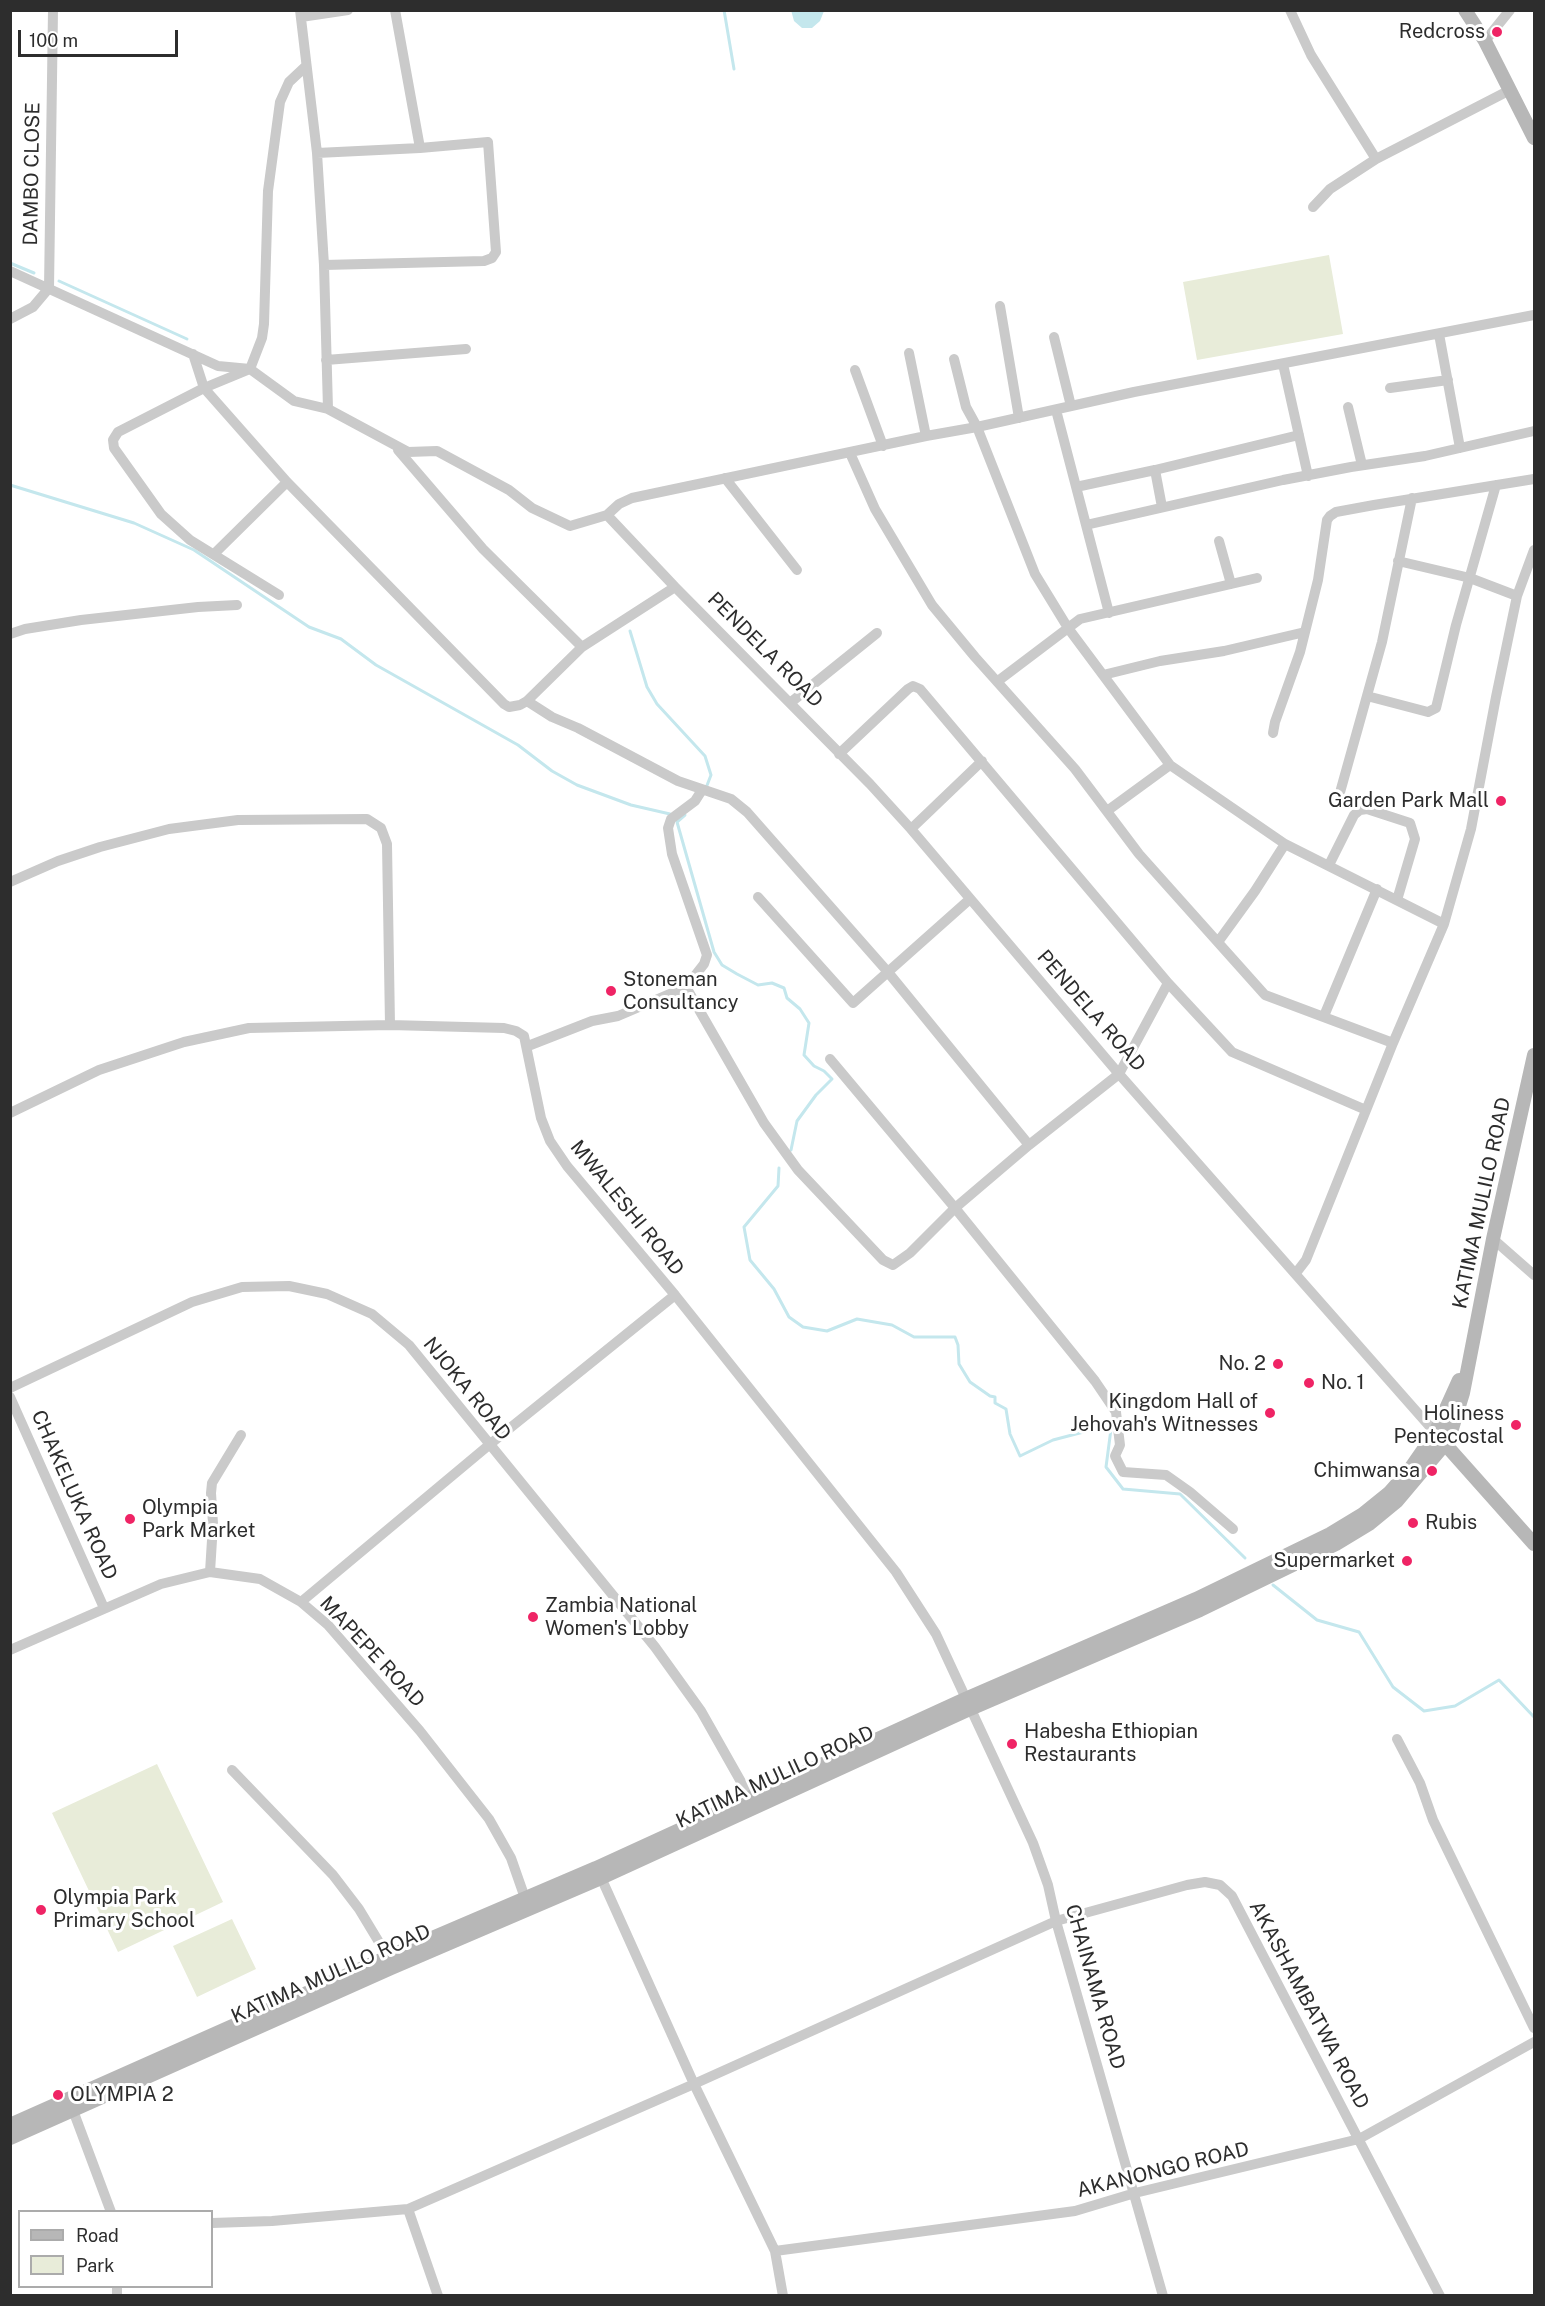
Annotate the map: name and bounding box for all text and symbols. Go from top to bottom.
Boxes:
scale bar [21,18,182,56]
place label: Redcross [1399,20,1485,44]
marker: Redcross [1490,25,1504,39]
text: 100 m [29,30,78,51]
street label: DAMBO CLOSE [19,102,45,246]
street label: PENDELA ROAD [702,587,828,713]
place label: Garden Park Mall [1328,789,1489,813]
marker: Garden Park Mall [1494,794,1508,808]
street label: PENDELA ROAD [1032,945,1150,1077]
place label: Stoneman Consultancy [623,968,738,1015]
marker: Stoneman Consultancy [604,984,618,998]
street label: KATIMA MULILO ROAD [1448,1095,1516,1311]
street label: MWALESHI ROAD [565,1135,689,1281]
street label: NJOKA ROAD [418,1333,516,1445]
place label: No. 2 [1218,1352,1266,1376]
marker: No. 2 [1271,1357,1285,1371]
place label: No. 1 [1321,1371,1365,1395]
marker: No. 1 [1302,1376,1316,1390]
place label: Kingdom Hall of Jehovah's Witnesses [1070,1390,1258,1437]
place label: Holiness Pentecostal [1393,1402,1504,1449]
marker: Kingdom Hall of Jehovah's Witnesses [1263,1406,1277,1420]
street label: CHAKELUKA ROAD [26,1407,122,1583]
marker: Holiness Pentecostal [1509,1418,1523,1432]
place label: Chimwansa [1314,1459,1420,1483]
marker: Chimwansa [1425,1464,1439,1478]
place label: Olympia Park Market [142,1496,255,1543]
place label: Rubis [1425,1511,1477,1535]
marker: Olympia Park Market [123,1512,137,1526]
marker: Rubis [1406,1516,1420,1530]
place label: Supermarket [1273,1549,1395,1573]
marker: Supermarket [1400,1554,1414,1568]
street label: MAPEPE ROAD [315,1592,429,1712]
place label: Zambia National Women's Lobby [545,1594,697,1641]
marker: Zambia National Women's Lobby [526,1610,540,1624]
place label: Habesha Ethiopian Restaurants [1024,1720,1198,1767]
street label: KATIMA MULILO ROAD [672,1721,878,1833]
marker: Habesha Ethiopian Restaurants [1005,1737,1019,1751]
place label: Olympia Park Primary School [53,1886,195,1933]
street label: AKASHAMBATWA ROAD [1244,1897,1374,2113]
street label: CHAINAMA ROAD [1060,1902,1130,2072]
marker: Olympia Park Primary School [34,1903,48,1917]
street label: KATIMA MULILO ROAD [228,1919,434,2029]
place label: OLYMPIA 2 [70,2083,174,2107]
marker: OLYMPIA 2 [51,2088,65,2102]
street label: AKANONGO ROAD [1074,2137,1252,2203]
legend [18,2210,213,2288]
text: Road [76,2225,119,2246]
text: Park [76,2255,114,2276]

